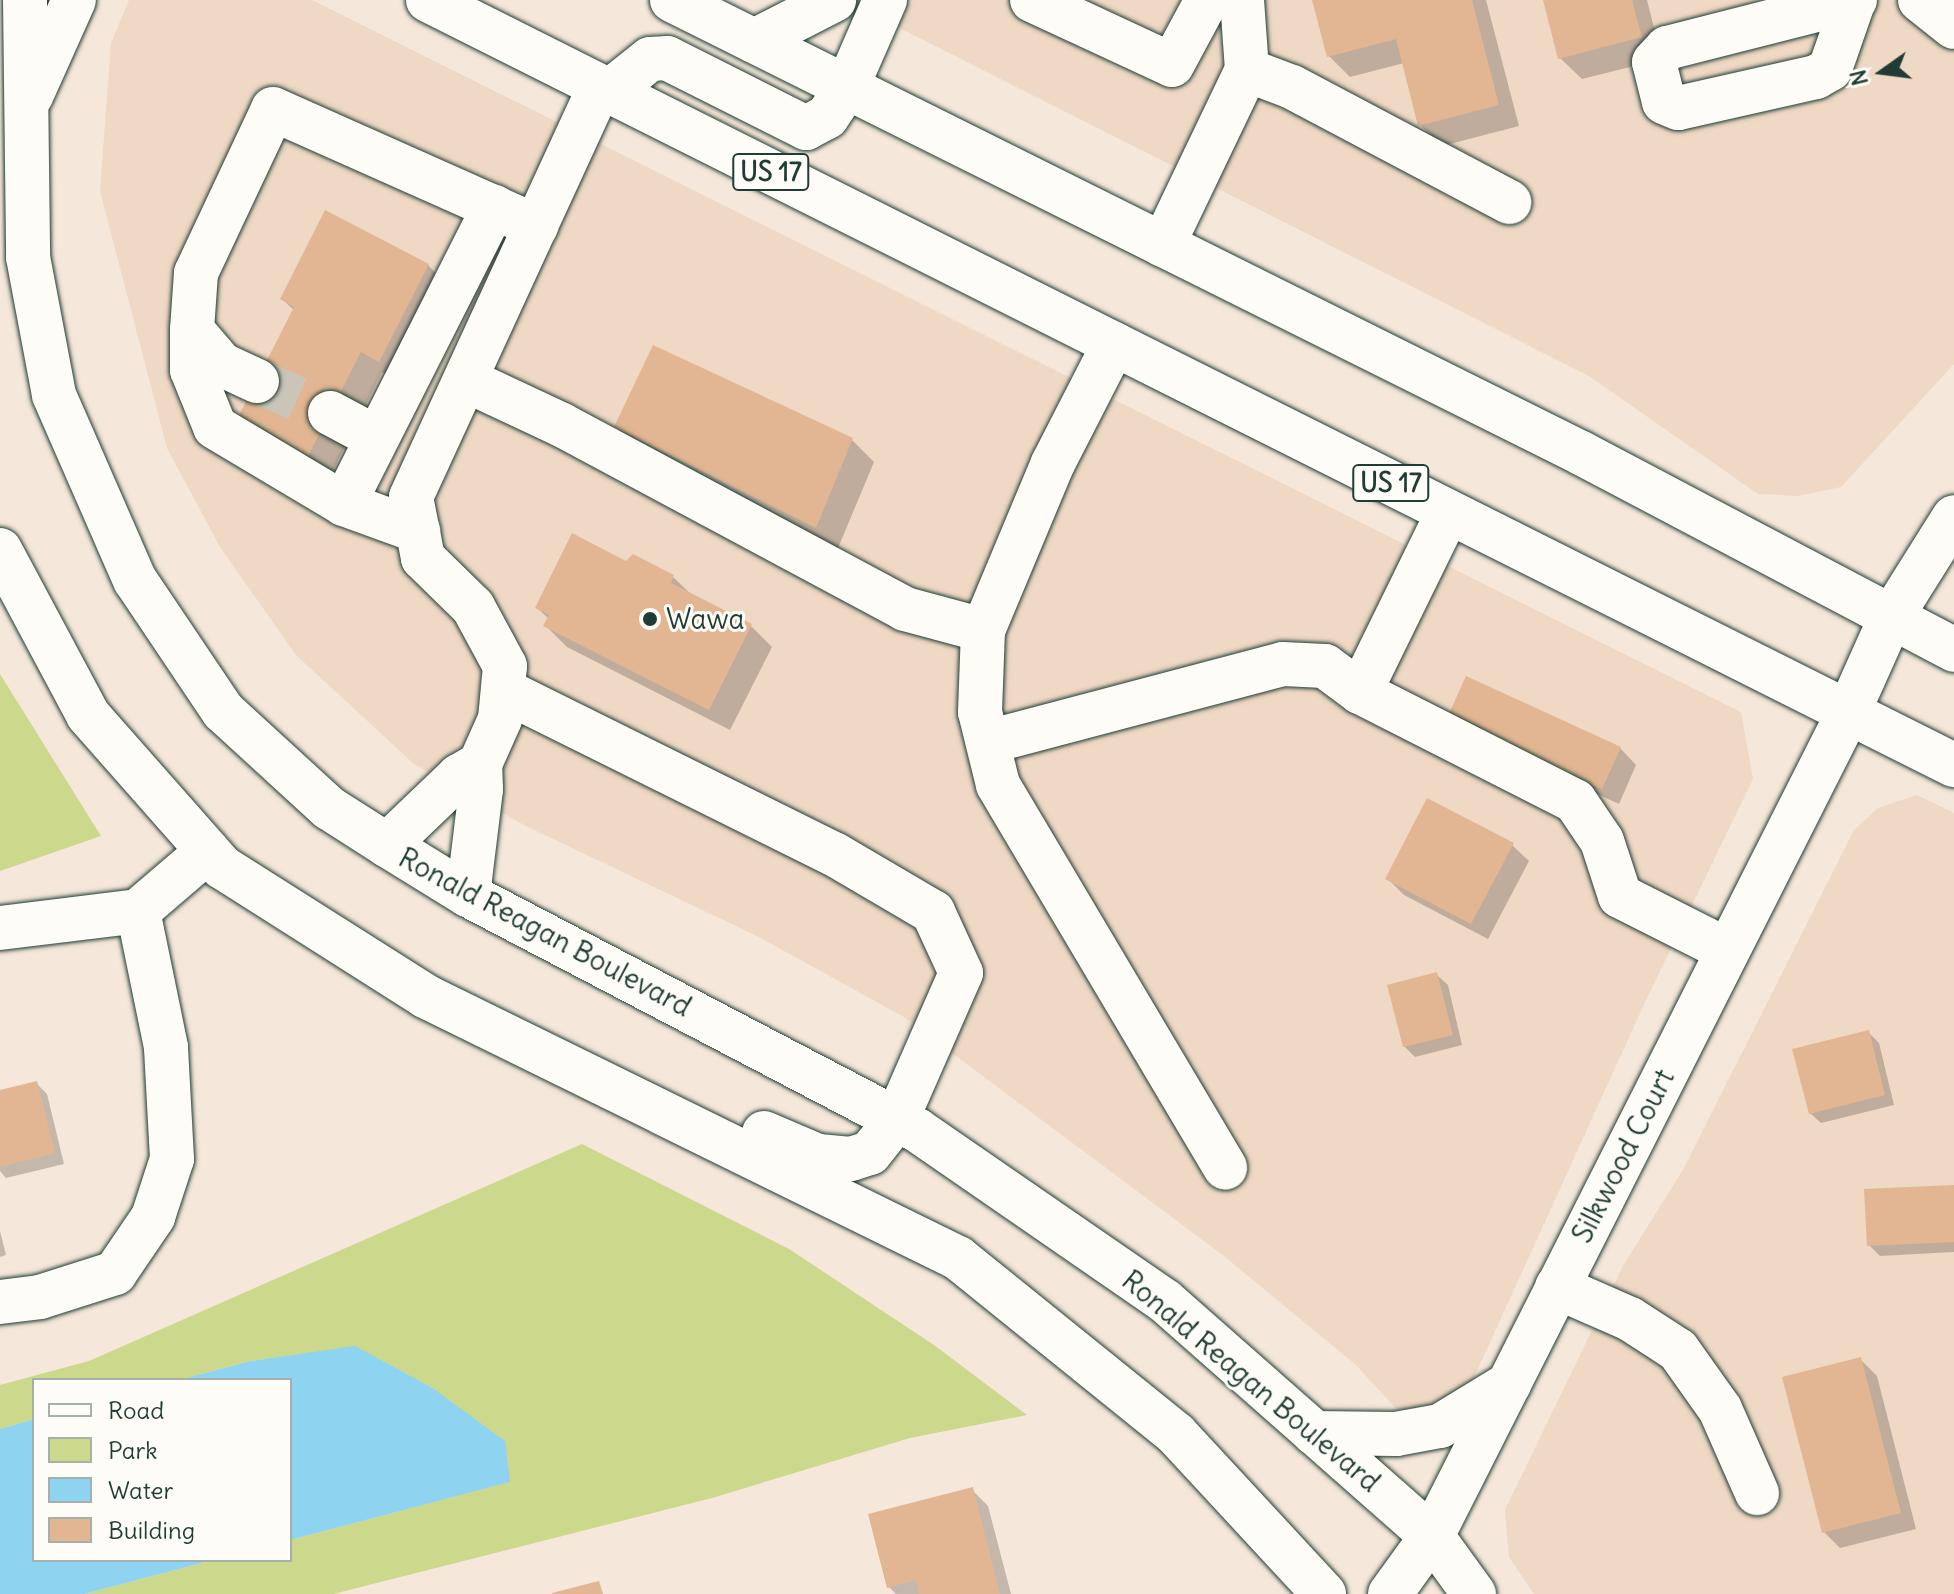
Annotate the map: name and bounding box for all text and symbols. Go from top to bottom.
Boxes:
north arrow [1842,32,1922,112]
text: N [1843,67,1874,89]
road number: US 17 [731,150,811,194]
road number: US 17 [1351,461,1431,505]
place label: Wawa [666,602,745,636]
marker: Wawa [641,610,659,628]
street label: Ronald Reagan Boulevard [393,841,697,1023]
street label: Silkwood Court [1565,1064,1681,1248]
street label: Ronald Reagan Boulevard [1115,1263,1387,1499]
legend [32,1378,292,1562]
text: Road [108,1395,164,1425]
text: Park [108,1435,158,1465]
text: Water [108,1475,173,1505]
text: Building [108,1515,195,1545]

